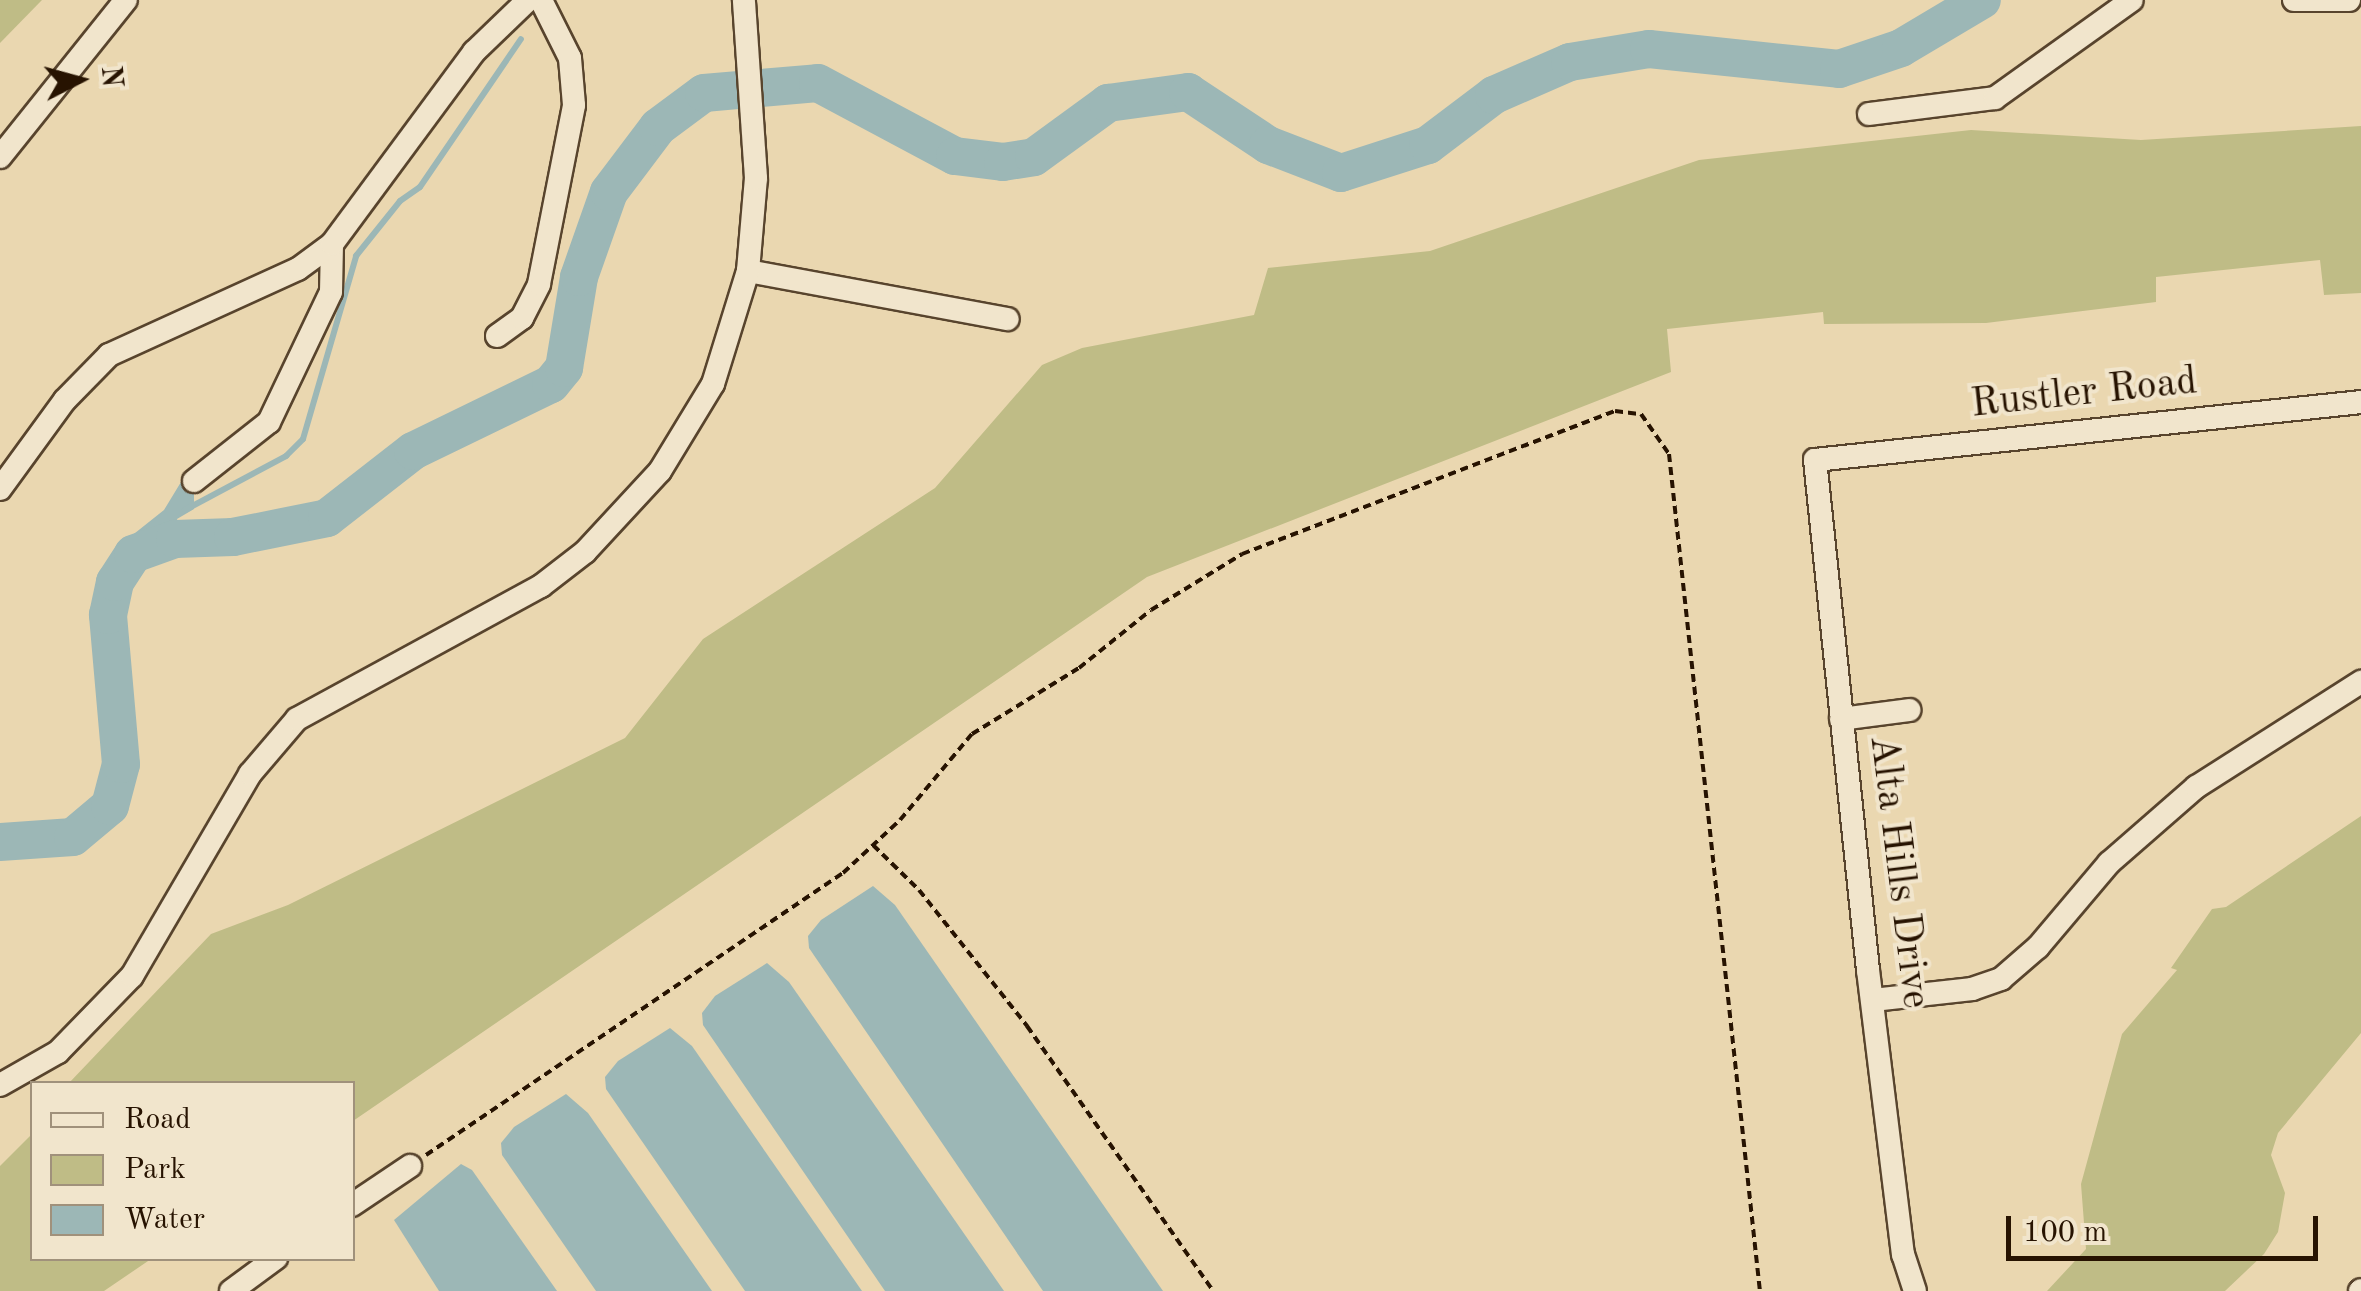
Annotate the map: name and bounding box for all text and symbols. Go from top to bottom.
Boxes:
north arrow [30,30,130,130]
text: N [95,65,125,89]
street label: Rustler Road [1968,358,2200,430]
street label: Alta Hills Drive [1857,733,1939,1011]
legend [30,1081,355,1261]
text: Road [124,1105,191,1135]
text: Park [124,1155,186,1185]
scale bar [2011,1196,2324,1258]
text: Water [124,1205,205,1235]
text: 100 m [2023,1218,2107,1248]

